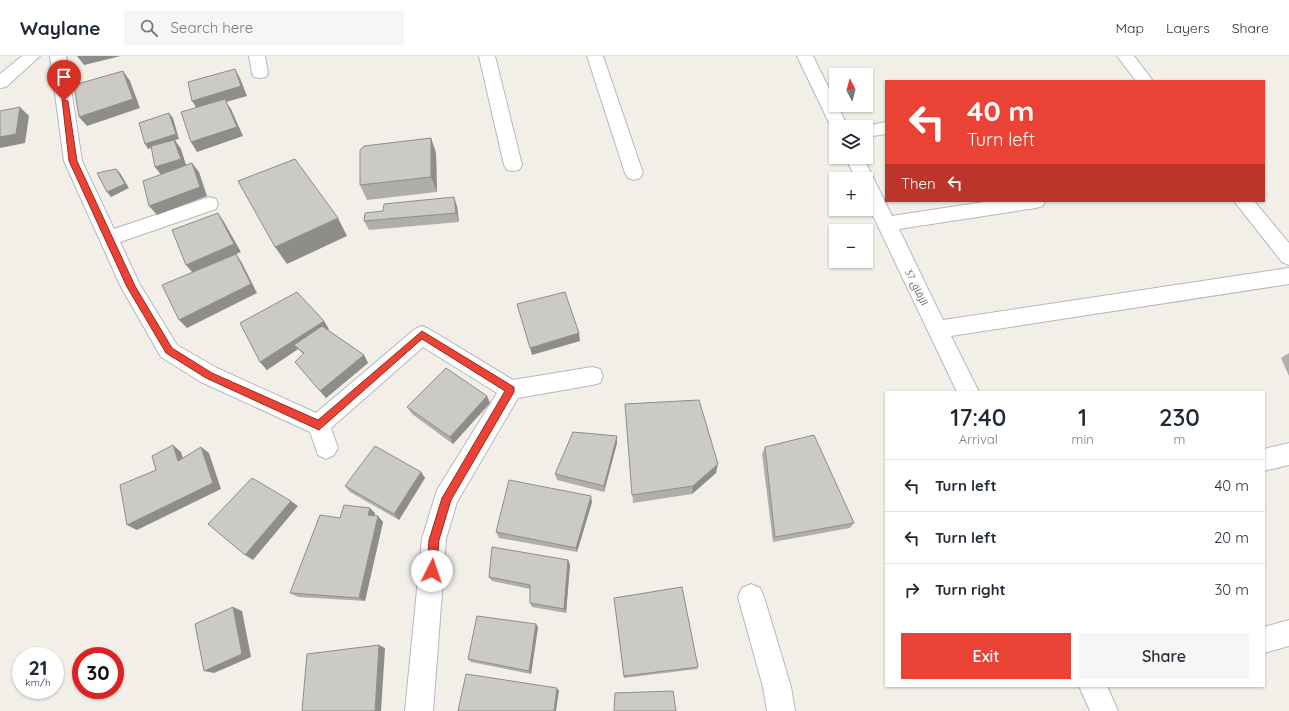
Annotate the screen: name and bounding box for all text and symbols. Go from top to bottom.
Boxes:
search box [124,10,404,46]
text: Waylane [20,16,100,40]
icon: search [138,17,160,39]
text: Search here [170,18,253,37]
text: Map [1115,19,1144,37]
text: Layers [1166,19,1210,37]
text: Share [1232,19,1269,37]
pin [47,60,81,101]
icon: arrive [53,66,75,88]
north arrow [829,68,873,112]
map controls [829,68,873,268]
text: 40 m [967,93,1034,128]
icon: left [901,96,953,148]
button: layers [829,120,873,164]
text: Turn left [967,128,1035,151]
button: + [829,172,873,216]
icon: left [944,172,966,194]
text: Then [901,174,936,193]
button: − [829,224,873,268]
street label: الزقاق 37 [902,267,931,308]
text: 17:40 [950,402,1006,432]
text: 1 [1078,402,1087,432]
text: 230 [1159,402,1200,432]
text: Arrival [959,431,998,447]
text: min [1072,431,1094,447]
text: m [1173,431,1185,447]
icon: left [901,475,923,497]
text: Turn left [935,476,997,495]
text: 40 m [1214,476,1249,495]
icon: left [901,527,923,549]
text: Turn left [935,528,997,547]
text: 20 m [1214,528,1249,547]
position arrow [411,550,453,592]
icon: right [901,579,923,601]
text: Turn right [935,580,1006,599]
text: 30 m [1214,580,1249,599]
button: Exit [901,633,1071,679]
button: Share [1079,633,1249,679]
speed limit sign: 30 [72,647,124,699]
text: 21 [28,655,48,680]
text: km/h [25,676,51,689]

